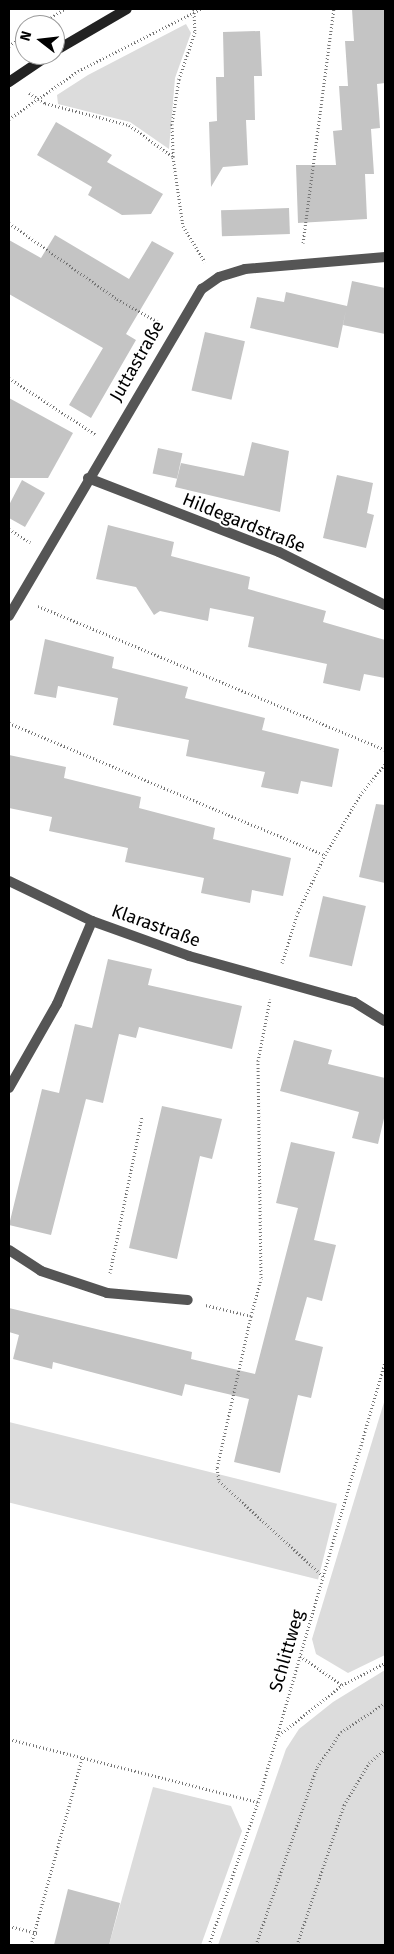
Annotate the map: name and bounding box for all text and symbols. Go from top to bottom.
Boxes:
north arrow [15,15,65,65]
text: N [17,29,36,43]
street label: Juttastraße [105,317,169,405]
street label: Hildegardstraße [179,489,309,557]
street label: Klarastraße [109,900,203,952]
street label: Schlittweg [265,1607,309,1695]

